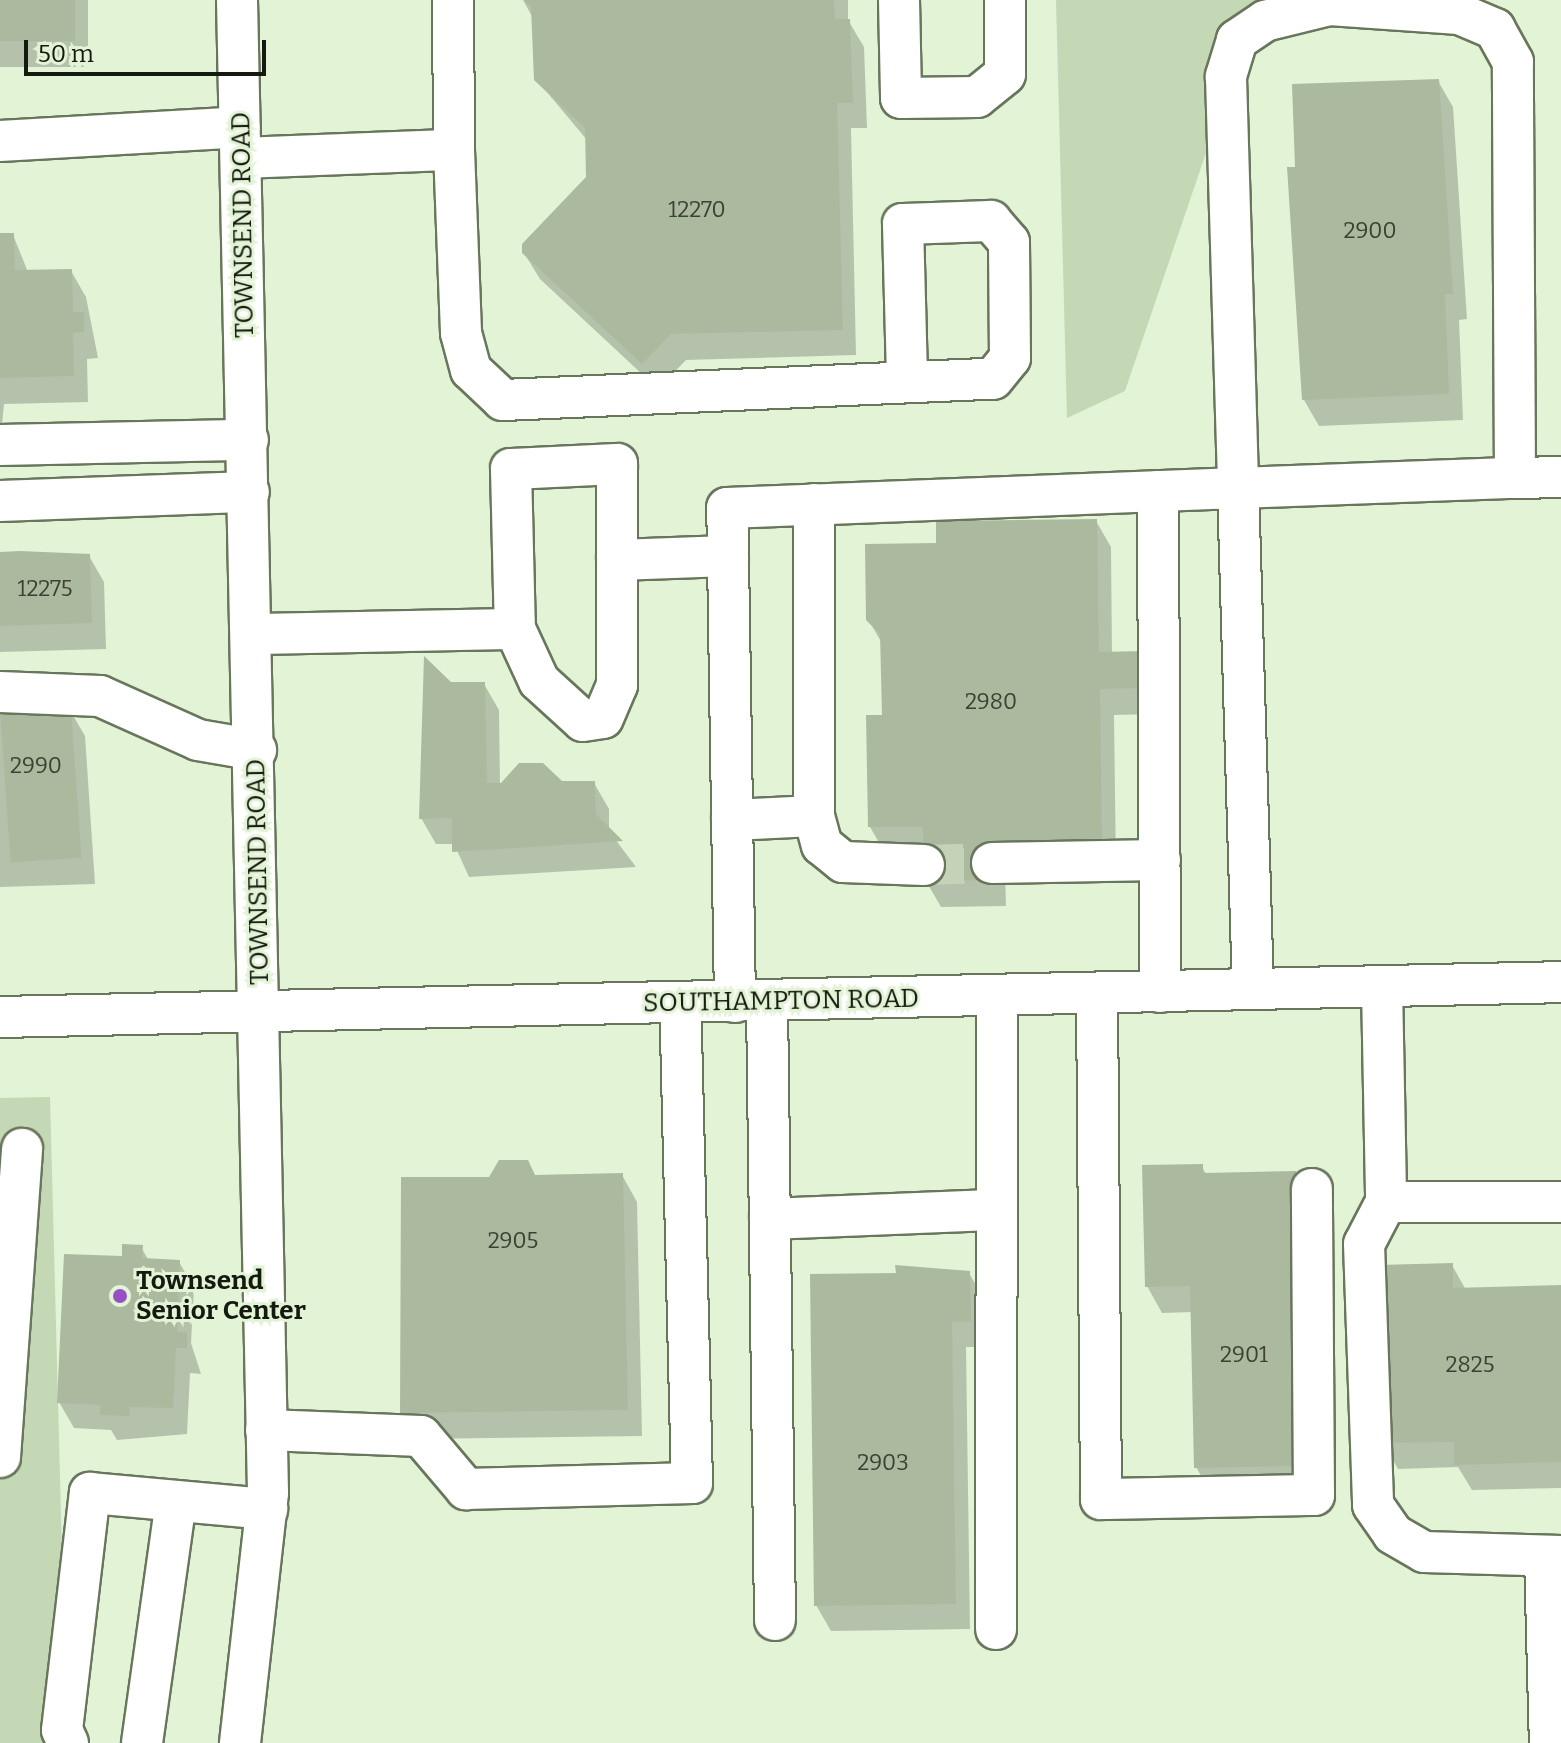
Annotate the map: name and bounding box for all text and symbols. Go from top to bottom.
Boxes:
scale bar [28,24,270,74]
text: 50 m [38,40,94,68]
street label: TOWNSEND ROAD [225,112,261,338]
house number: 12270 [668,197,726,223]
house number: 2900 [1343,218,1397,244]
house number: 12275 [17,576,73,602]
house number: 2980 [965,689,1017,715]
house number: 2990 [10,753,62,779]
street label: TOWNSEND ROAD [240,759,276,985]
street label: SOUTHAMPTON ROAD [643,983,919,1019]
house number: 2905 [488,1228,538,1254]
place label: Townsend Senior Center [136,1265,306,1326]
marker: Townsend Senior Center [111,1287,129,1305]
house number: 2901 [1220,1342,1268,1368]
house number: 2825 [1446,1352,1494,1378]
house number: 2903 [857,1450,909,1476]

